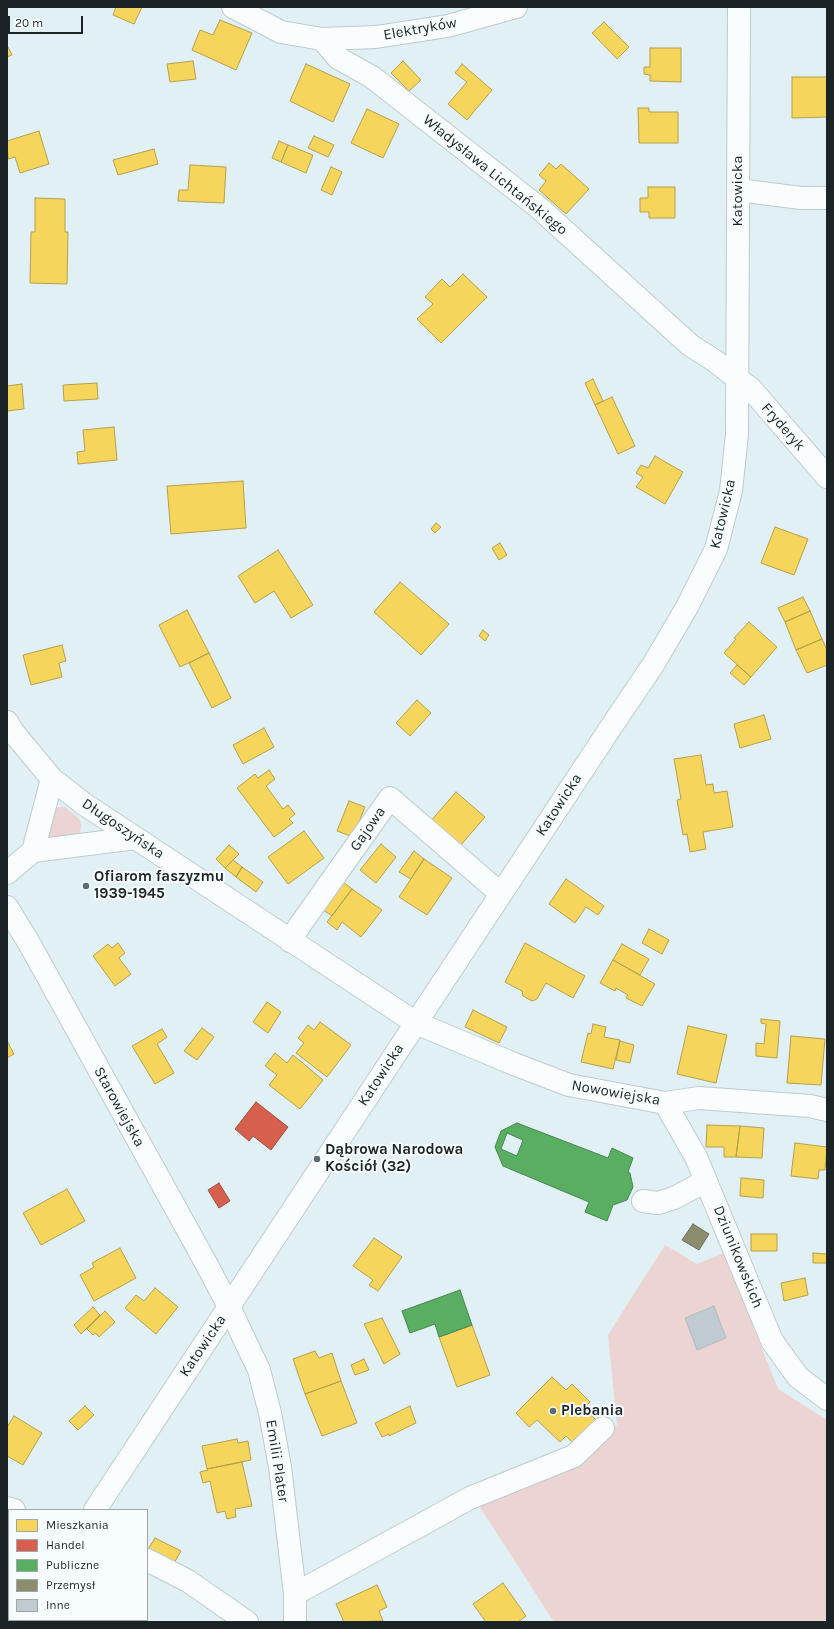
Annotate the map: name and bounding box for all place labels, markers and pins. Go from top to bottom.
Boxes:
place label: Ofiarom faszyzmu 1939-1945 [94,868,224,903]
marker: Ofiarom faszyzmu 1939-1945 [81,881,91,891]
place label: Dąbrowa Narodowa Kościół (32) [325,1141,463,1176]
marker: Dąbrowa Narodowa Kościół (32) [312,1154,322,1164]
place label: Plebania [561,1402,623,1420]
marker: Plebania [548,1406,558,1416]

